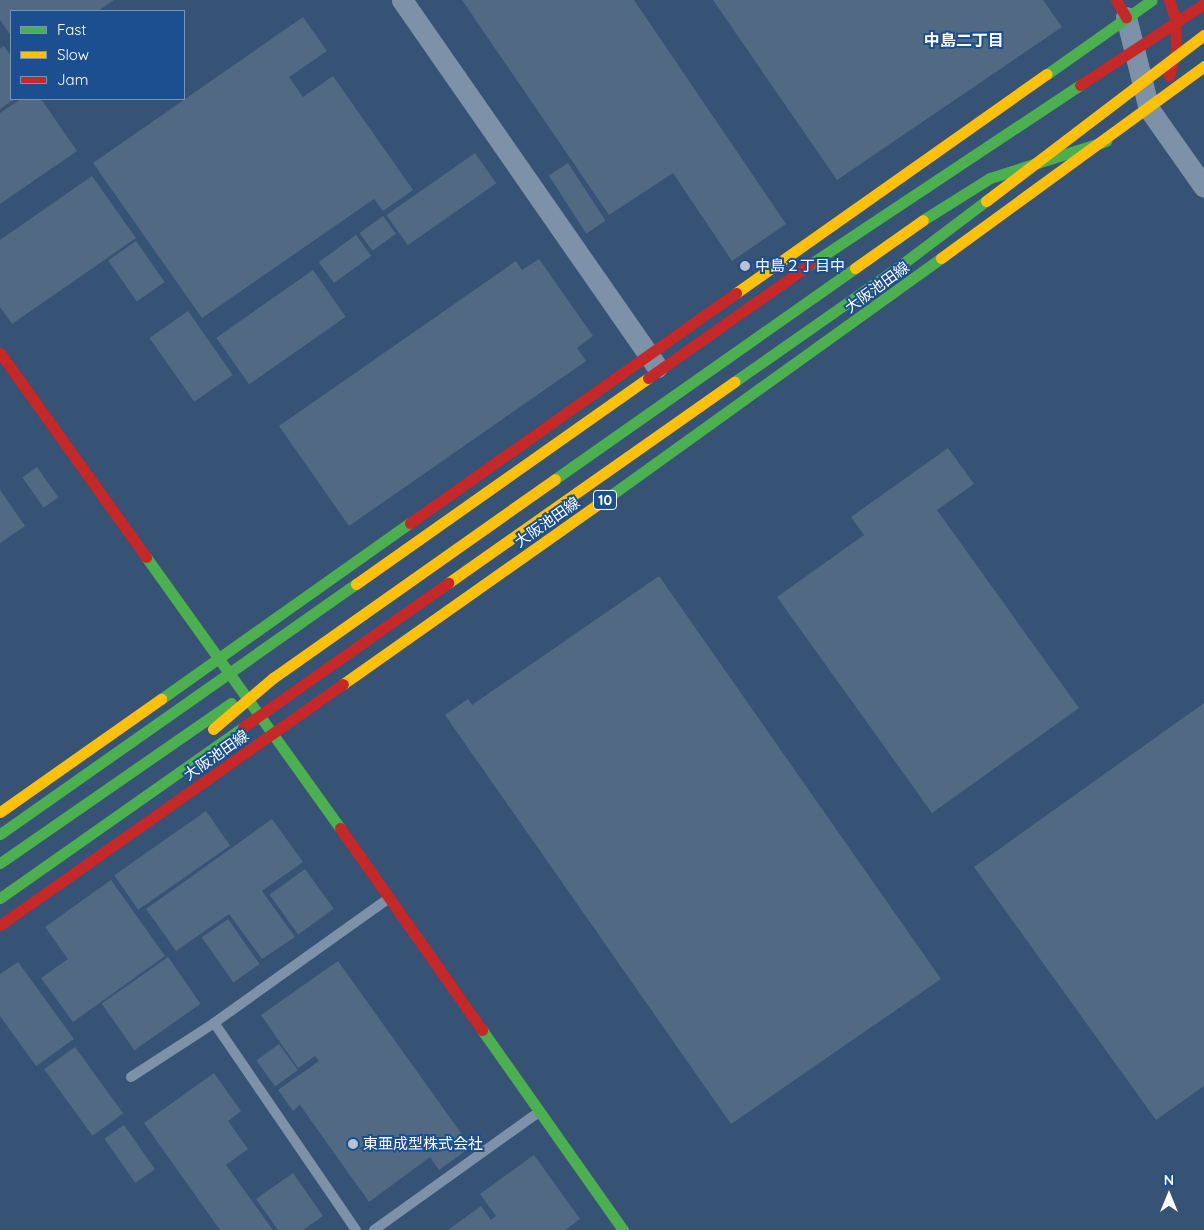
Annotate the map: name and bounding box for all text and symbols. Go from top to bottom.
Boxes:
legend [10,10,185,100]
text: Fast [57,20,86,39]
district label: 中島二丁目 [924,30,1004,50]
text: Slow [57,45,89,64]
text: Jam [57,70,88,89]
place label: 中島２丁目中 [755,257,845,275]
street label: 大阪池田線 [841,258,913,316]
marker: 中島２丁目中 [739,260,751,272]
road number: 10 [592,488,618,512]
street label: 大阪池田線 [511,493,583,551]
street label: 大阪池田線 [180,726,252,784]
place label: 東亜成型株式会社 [363,1135,483,1153]
marker: 東亜成型株式会社 [347,1138,359,1150]
north arrow [1144,1170,1194,1220]
text: N [1164,1171,1174,1189]

